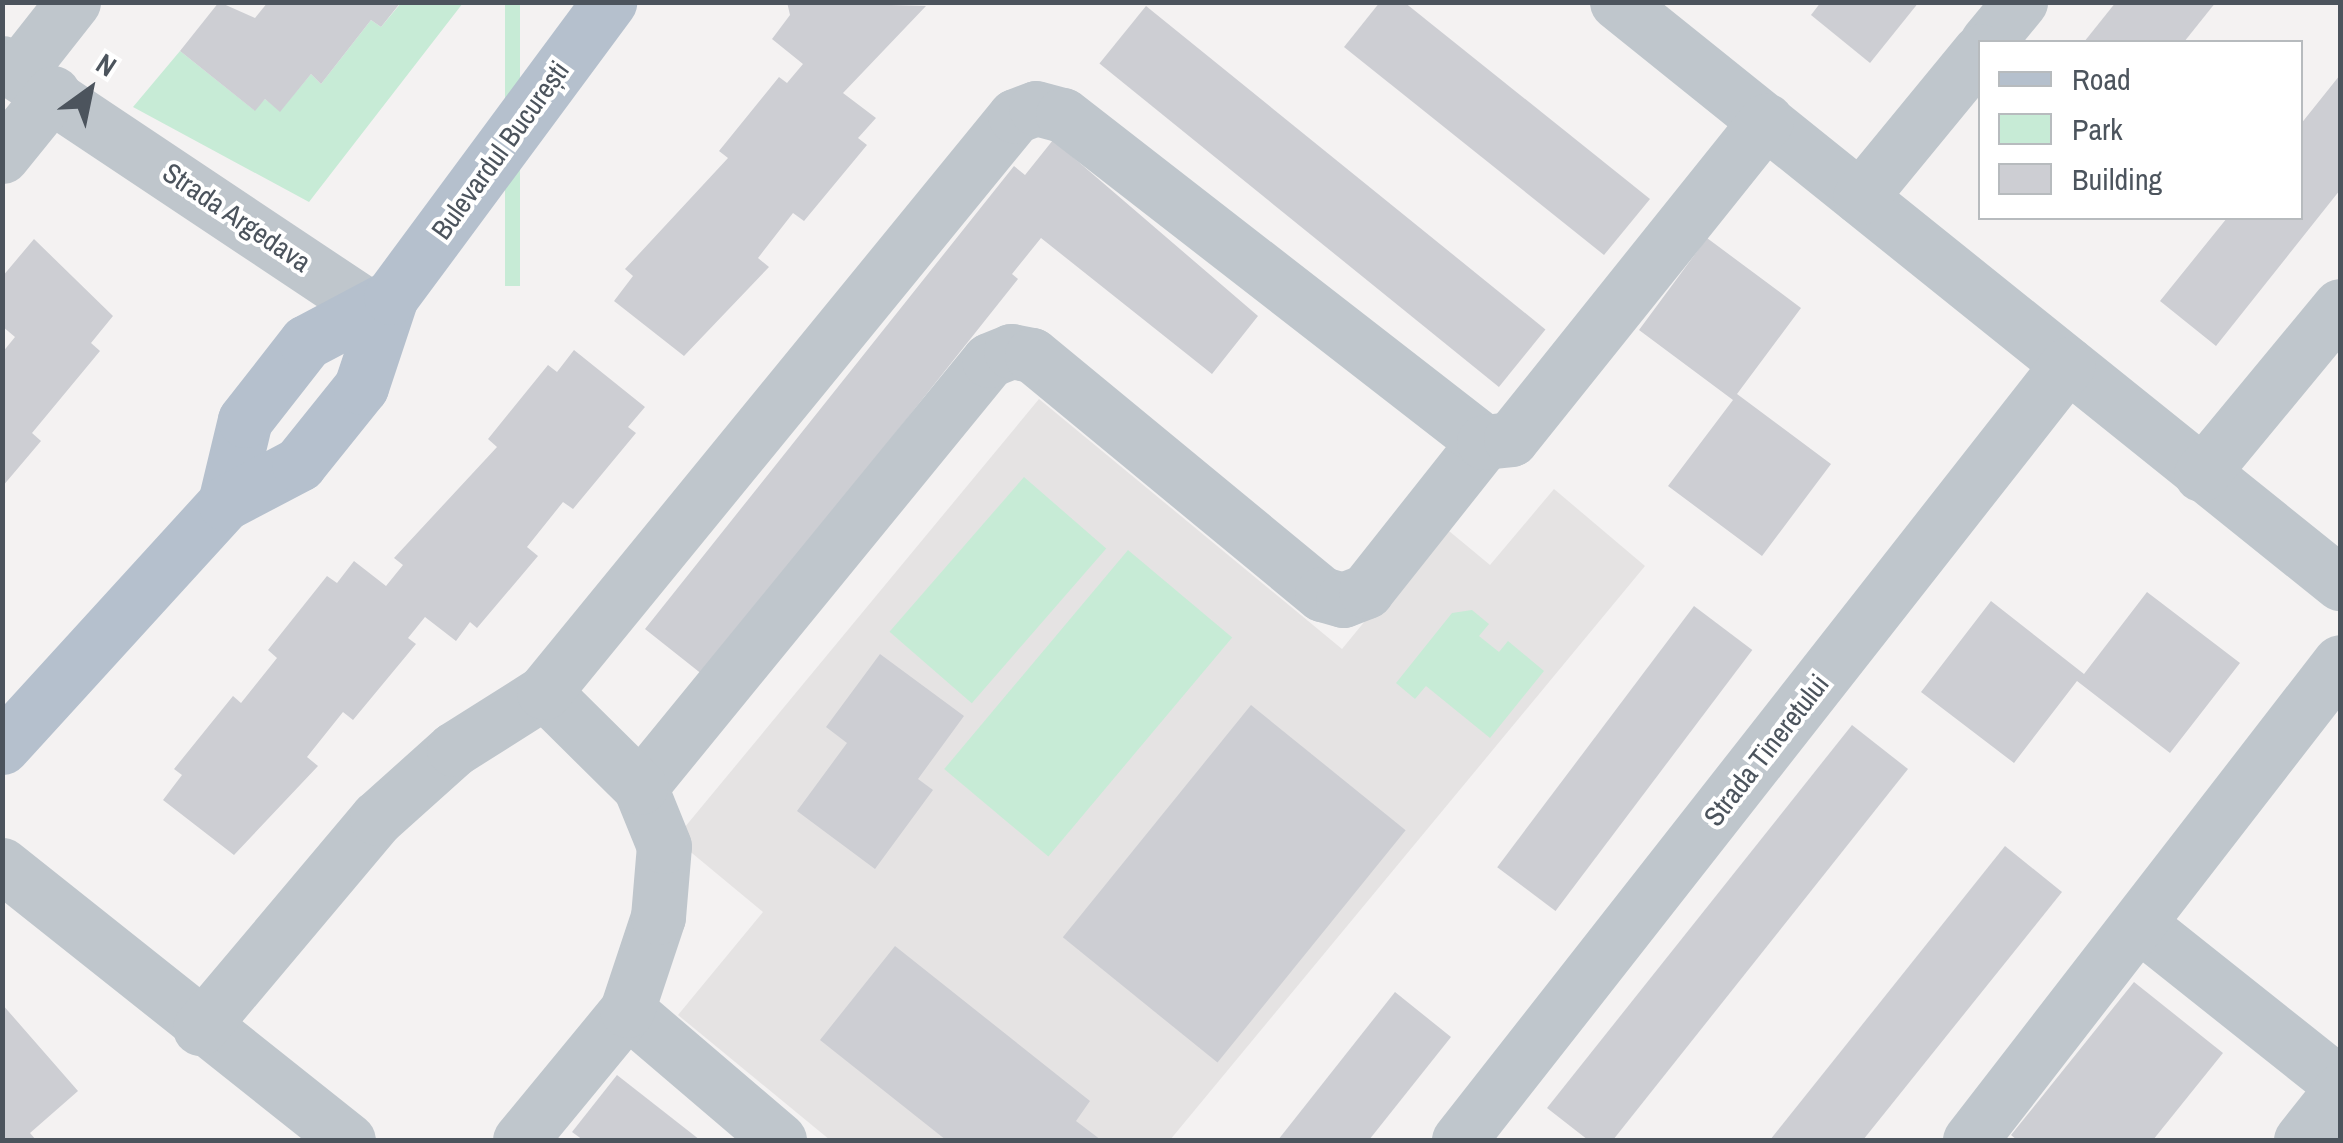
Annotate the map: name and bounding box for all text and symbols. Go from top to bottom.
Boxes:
north arrow [40,40,140,140]
legend [1978,40,2303,220]
text: N [89,44,124,85]
street label: Bulevardul București [424,54,576,246]
text: Road [2072,59,2131,99]
text: Park [2072,109,2123,149]
street label: Strada Argedava [156,155,318,279]
text: Building [2072,159,2162,199]
street label: Strada Tineretului [1696,667,1836,833]

